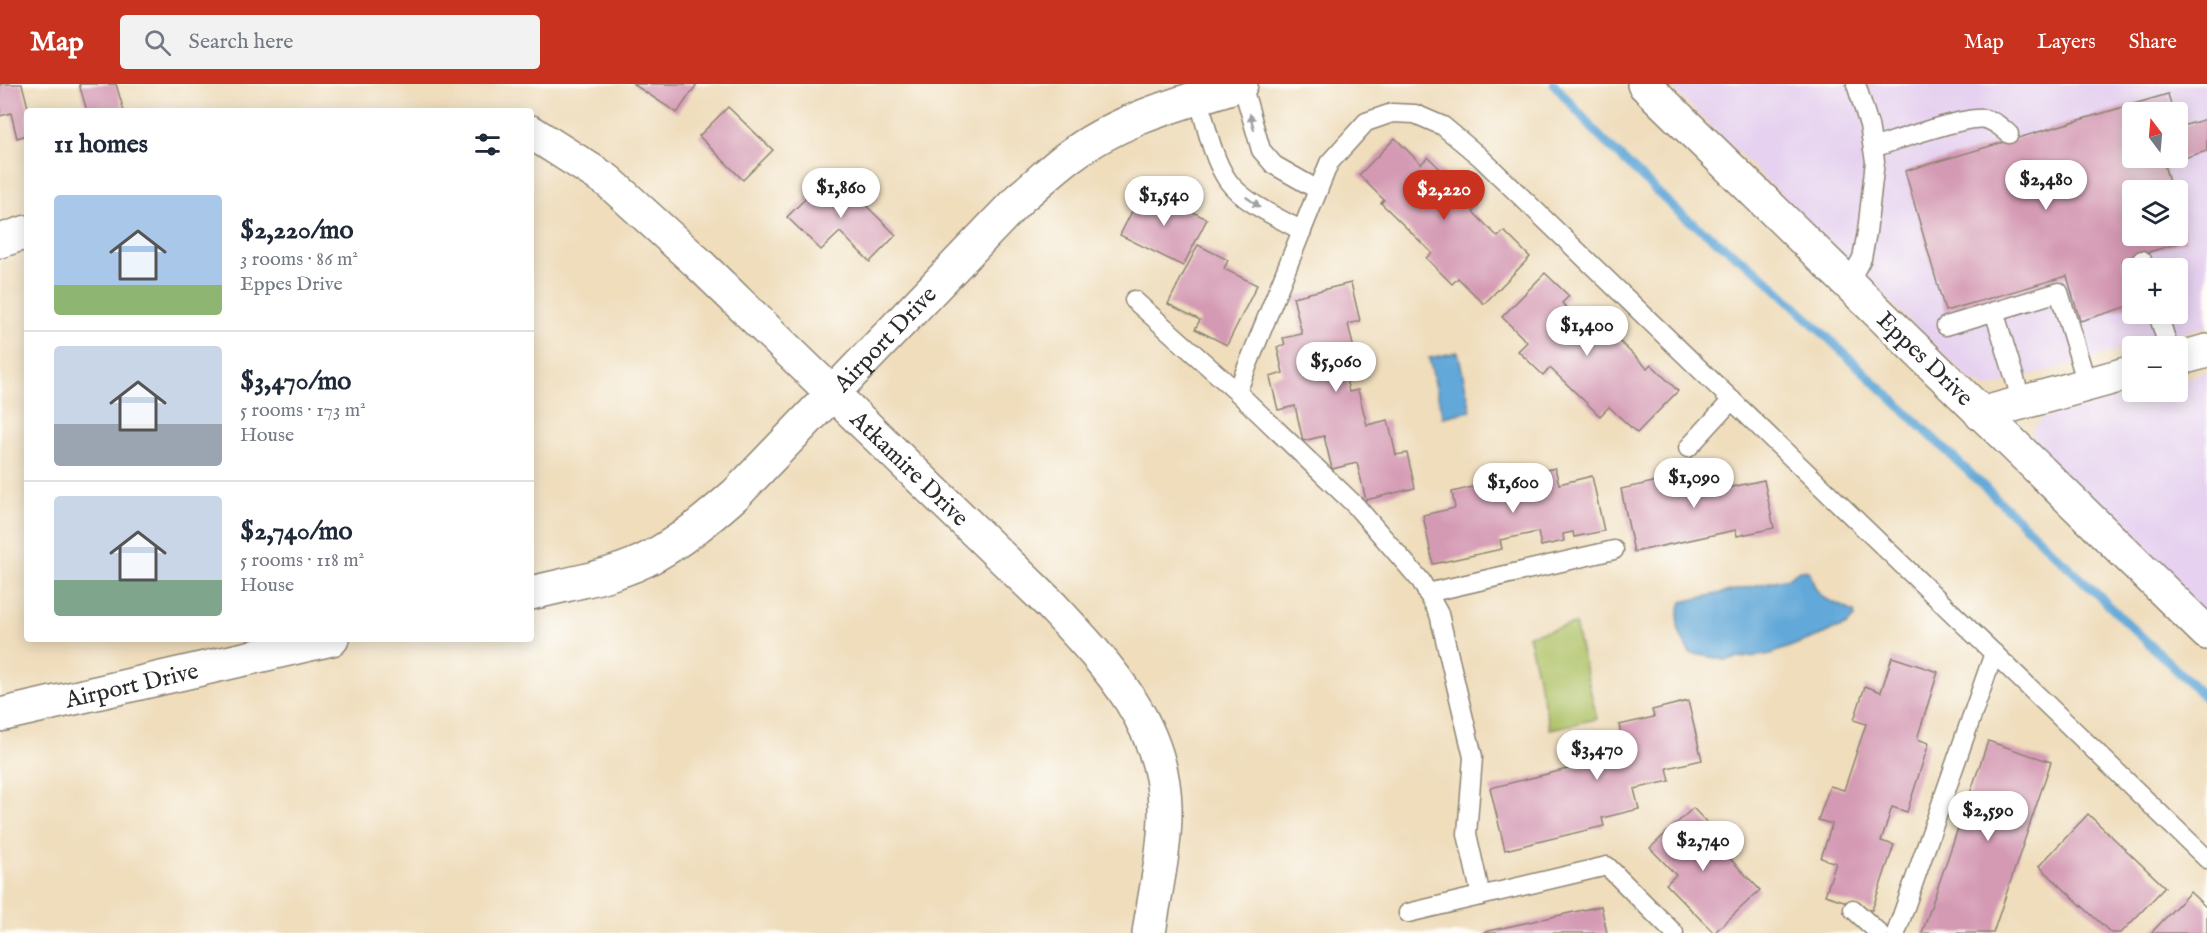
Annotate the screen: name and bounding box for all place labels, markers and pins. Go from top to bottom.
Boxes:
pin: $2,480 [1997,160,2095,211]
pin: $1,860 [792,168,890,219]
pin: $2,220 [1395,170,1493,221]
pin: $1,540 [1115,176,1213,227]
pin: $1,400 [1538,306,1636,357]
pin: $5,060 [1287,342,1385,393]
pin: $1,090 [1645,458,1743,509]
pin: $1,600 [1464,463,1562,514]
pin: $3,470 [1548,730,1646,781]
pin: $2,590 [1939,791,2037,842]
pin: $2,740 [1654,821,1752,872]

